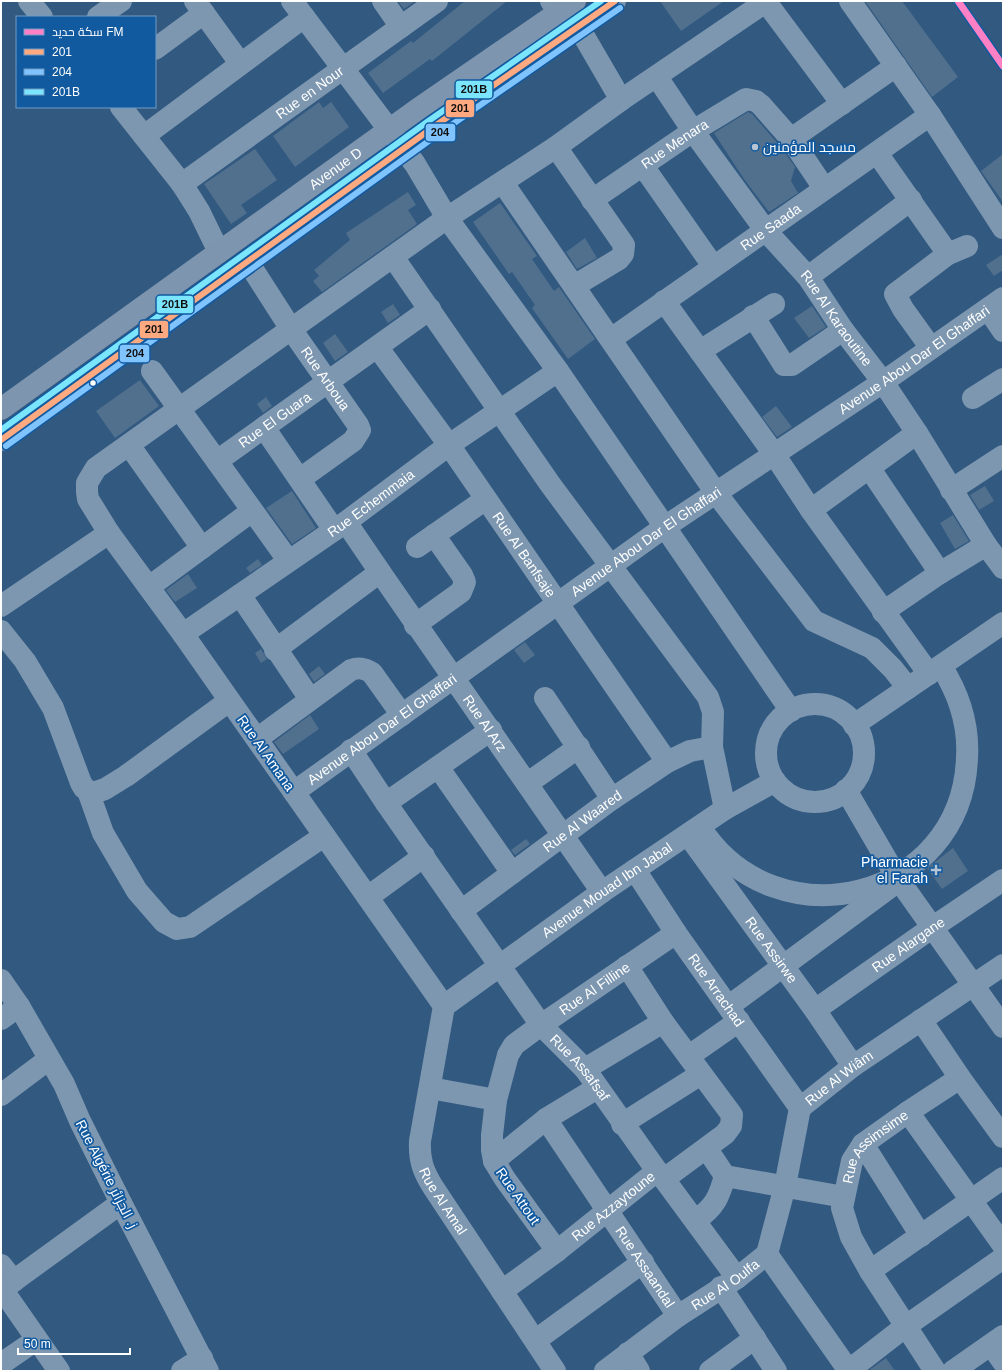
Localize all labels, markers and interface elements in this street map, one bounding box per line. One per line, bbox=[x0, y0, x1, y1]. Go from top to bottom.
legend bbox=[16, 16, 156, 108]
text: سكة حديد FM bbox=[52, 25, 123, 39]
text: 201 bbox=[52, 45, 72, 59]
street label: Rue en Nour bbox=[273, 63, 347, 122]
text: 204 bbox=[52, 65, 72, 79]
line badge: 201B bbox=[455, 80, 493, 99]
text: 201B bbox=[461, 83, 487, 95]
text: 201B bbox=[52, 85, 80, 99]
line badge: 201 bbox=[445, 99, 475, 118]
text: 201 bbox=[451, 102, 469, 114]
street label: Rue Menara bbox=[638, 116, 711, 172]
line badge: 204 bbox=[425, 123, 456, 142]
text: 204 bbox=[431, 126, 450, 138]
place label: مسجد المؤمنين bbox=[763, 139, 856, 155]
marker: مسجد المؤمنين bbox=[750, 142, 760, 152]
street label: Avenue D bbox=[306, 144, 365, 193]
street label: Rue Saada bbox=[737, 200, 804, 254]
street label: Rue Al Karaoutine bbox=[798, 267, 876, 369]
line badge: 201B bbox=[156, 295, 194, 314]
text: 201B bbox=[162, 298, 188, 310]
street label: Avenue Abou Dar El Ghaffari bbox=[836, 302, 992, 417]
line badge: 201 bbox=[139, 320, 169, 339]
text: 201 bbox=[145, 323, 163, 335]
line badge: 204 bbox=[119, 344, 150, 363]
street label: Rue Arboua bbox=[298, 344, 353, 414]
text: 204 bbox=[126, 347, 145, 359]
unlabelled marker bbox=[88, 378, 98, 388]
street label: Rue El Guara bbox=[236, 388, 314, 451]
street label: Rue Echemmaia bbox=[325, 466, 417, 540]
street label: Avenue Abou Dar El Ghaffari bbox=[568, 484, 724, 599]
street label: Rue Al Banfsaje bbox=[489, 509, 559, 600]
street label: Avenue Abou Dar El Ghaffari bbox=[304, 670, 460, 788]
street label: Rue Al Arz bbox=[460, 692, 510, 755]
street label: Rue Al Amana bbox=[234, 712, 298, 794]
street label: Rue Al Waared bbox=[540, 787, 625, 855]
street label: Avenue Mouad Ibn Jabal bbox=[539, 839, 675, 941]
place label: Pharmacie el Farah bbox=[861, 854, 928, 886]
marker: Pharmacie el Farah bbox=[931, 865, 941, 875]
street label: Rue Alargane bbox=[869, 913, 948, 975]
street label: Rue Assirwe bbox=[742, 914, 801, 986]
street label: Rue Arrachad bbox=[685, 950, 748, 1030]
street label: Rue Al Filline bbox=[556, 959, 633, 1018]
street label: Rue Assafsaf bbox=[547, 1031, 613, 1104]
street label: Rue Al Wiâm bbox=[802, 1047, 876, 1109]
street label: Rue Assimsime bbox=[839, 1106, 911, 1185]
street label: Rue Algérie ز. الجزائر bbox=[73, 1117, 141, 1231]
street label: Rue Al Amal bbox=[416, 1165, 470, 1238]
street label: Rue Attout bbox=[493, 1165, 543, 1227]
street label: Rue Azzaytoune bbox=[568, 1168, 658, 1244]
street label: Rue Assaandal bbox=[612, 1223, 678, 1310]
street label: Rue Al Oulfa bbox=[688, 1256, 762, 1313]
scale bar bbox=[18, 1330, 130, 1356]
text: 50 m bbox=[24, 1337, 51, 1351]

